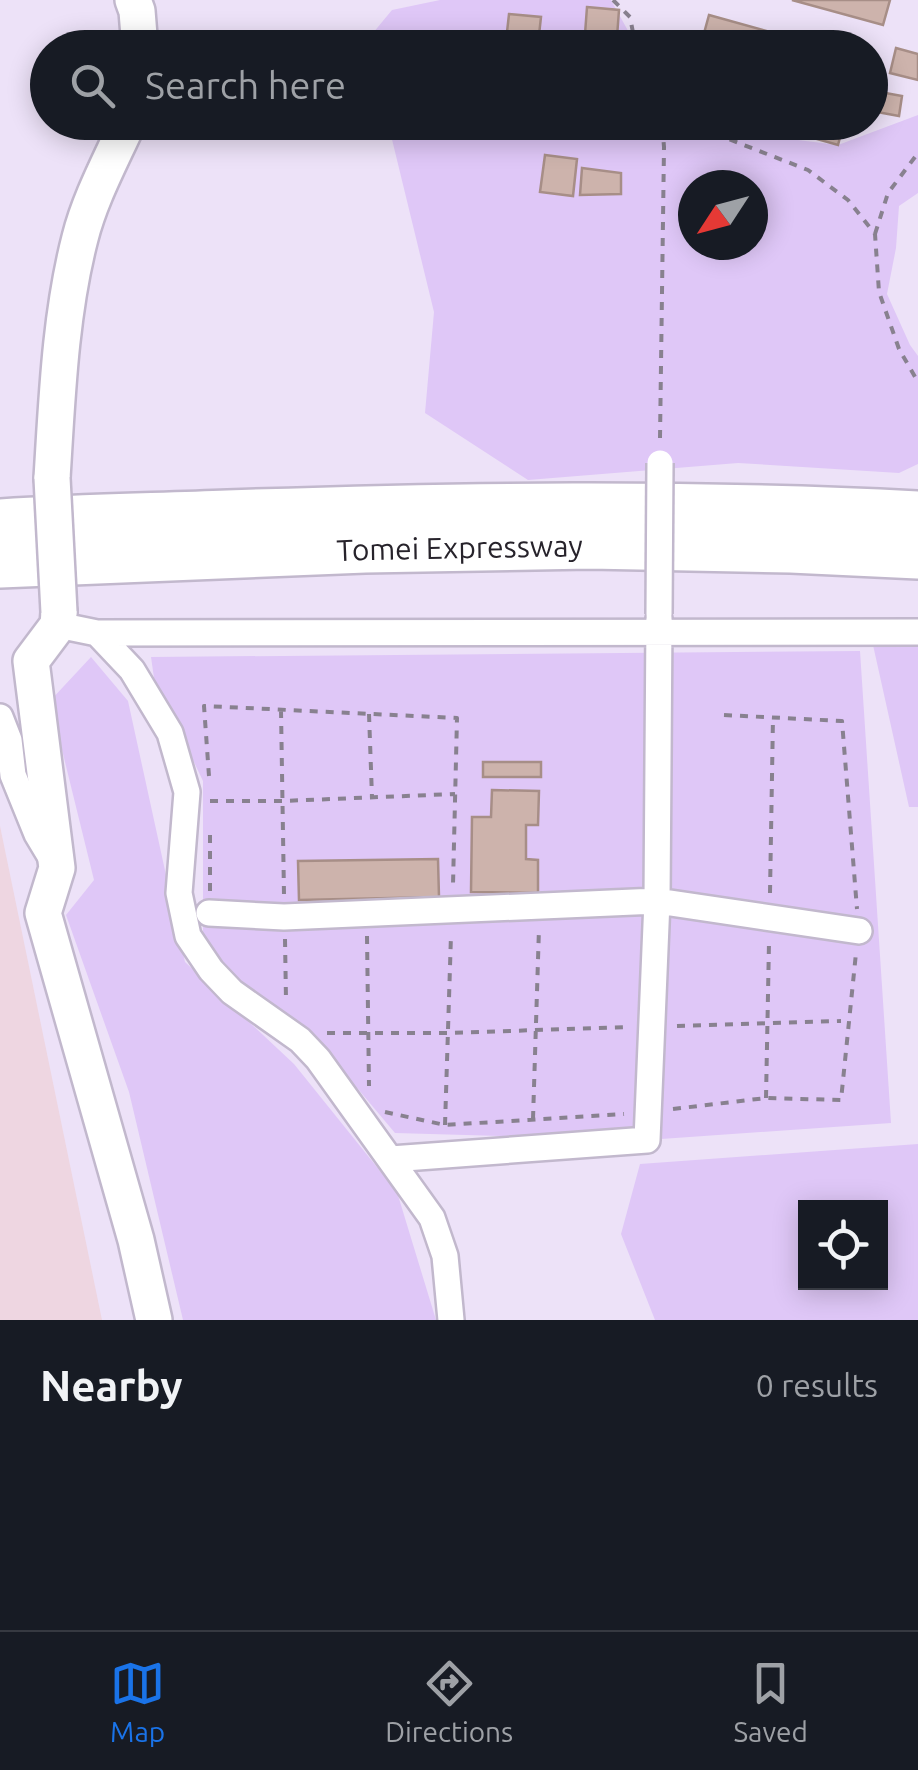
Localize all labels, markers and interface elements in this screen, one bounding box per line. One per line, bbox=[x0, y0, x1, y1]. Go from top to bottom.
search box bbox=[30, 30, 888, 140]
icon: search bbox=[65, 58, 120, 113]
text: Search here bbox=[145, 64, 346, 106]
north arrow bbox=[678, 170, 768, 260]
street label: Tomei Expressway bbox=[336, 528, 583, 567]
map controls bbox=[798, 1200, 888, 1290]
button: locate bbox=[798, 1200, 888, 1290]
text: Nearby bbox=[40, 1362, 183, 1409]
text: 0 results bbox=[756, 1367, 878, 1403]
tab: Map bbox=[110, 1656, 165, 1747]
tab: Directions bbox=[385, 1656, 513, 1747]
tab: Saved bbox=[733, 1656, 808, 1747]

